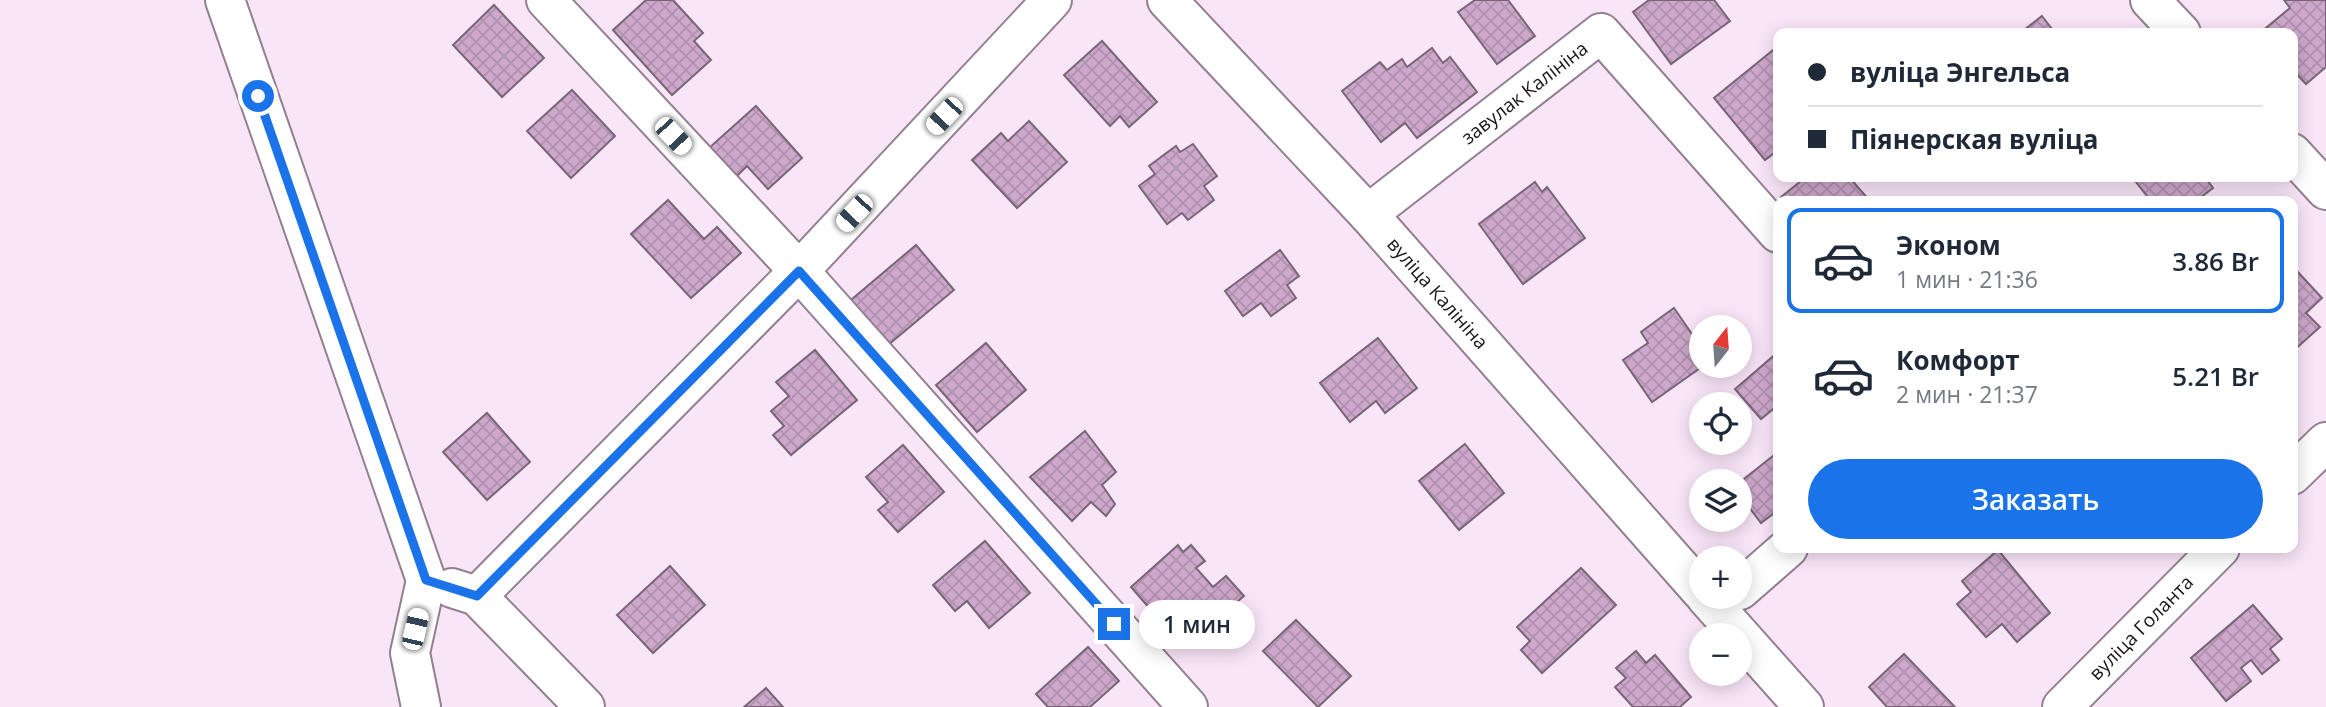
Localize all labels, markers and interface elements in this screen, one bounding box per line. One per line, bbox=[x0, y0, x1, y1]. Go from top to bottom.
street label: завулак Калініна bbox=[1456, 35, 1593, 150]
text: вуліца Энгельса bbox=[1850, 54, 2070, 90]
route start bbox=[242, 80, 274, 112]
car bbox=[922, 93, 967, 139]
car bbox=[651, 113, 696, 159]
text: Піянерская вуліца bbox=[1850, 121, 2099, 157]
car bbox=[832, 190, 877, 236]
text: Эконом bbox=[1896, 227, 2001, 263]
icon: car bbox=[1812, 229, 1875, 292]
street label: вуліца Калініна bbox=[1381, 232, 1494, 354]
text: 3.86 Br bbox=[2172, 243, 2259, 279]
text: 1 мин · 21:36 bbox=[1896, 263, 2038, 295]
north arrow bbox=[1689, 315, 1752, 378]
map controls bbox=[1689, 315, 1752, 686]
text: Комфорт bbox=[1896, 342, 2020, 378]
icon: car bbox=[1812, 344, 1875, 407]
text: 5.21 Br bbox=[2172, 358, 2259, 394]
text: 2 мин · 21:37 bbox=[1896, 378, 2038, 410]
button: locate bbox=[1689, 392, 1752, 455]
button: Заказать bbox=[1808, 459, 2263, 539]
button: layers bbox=[1689, 469, 1752, 532]
button: + bbox=[1689, 546, 1752, 609]
street label: вуліца Голанта bbox=[2083, 570, 2199, 686]
callout: 1 мин bbox=[1138, 600, 1254, 648]
car bbox=[401, 606, 430, 652]
route end bbox=[1098, 608, 1130, 640]
text: 1 мин bbox=[1163, 608, 1231, 640]
button: − bbox=[1689, 623, 1752, 686]

